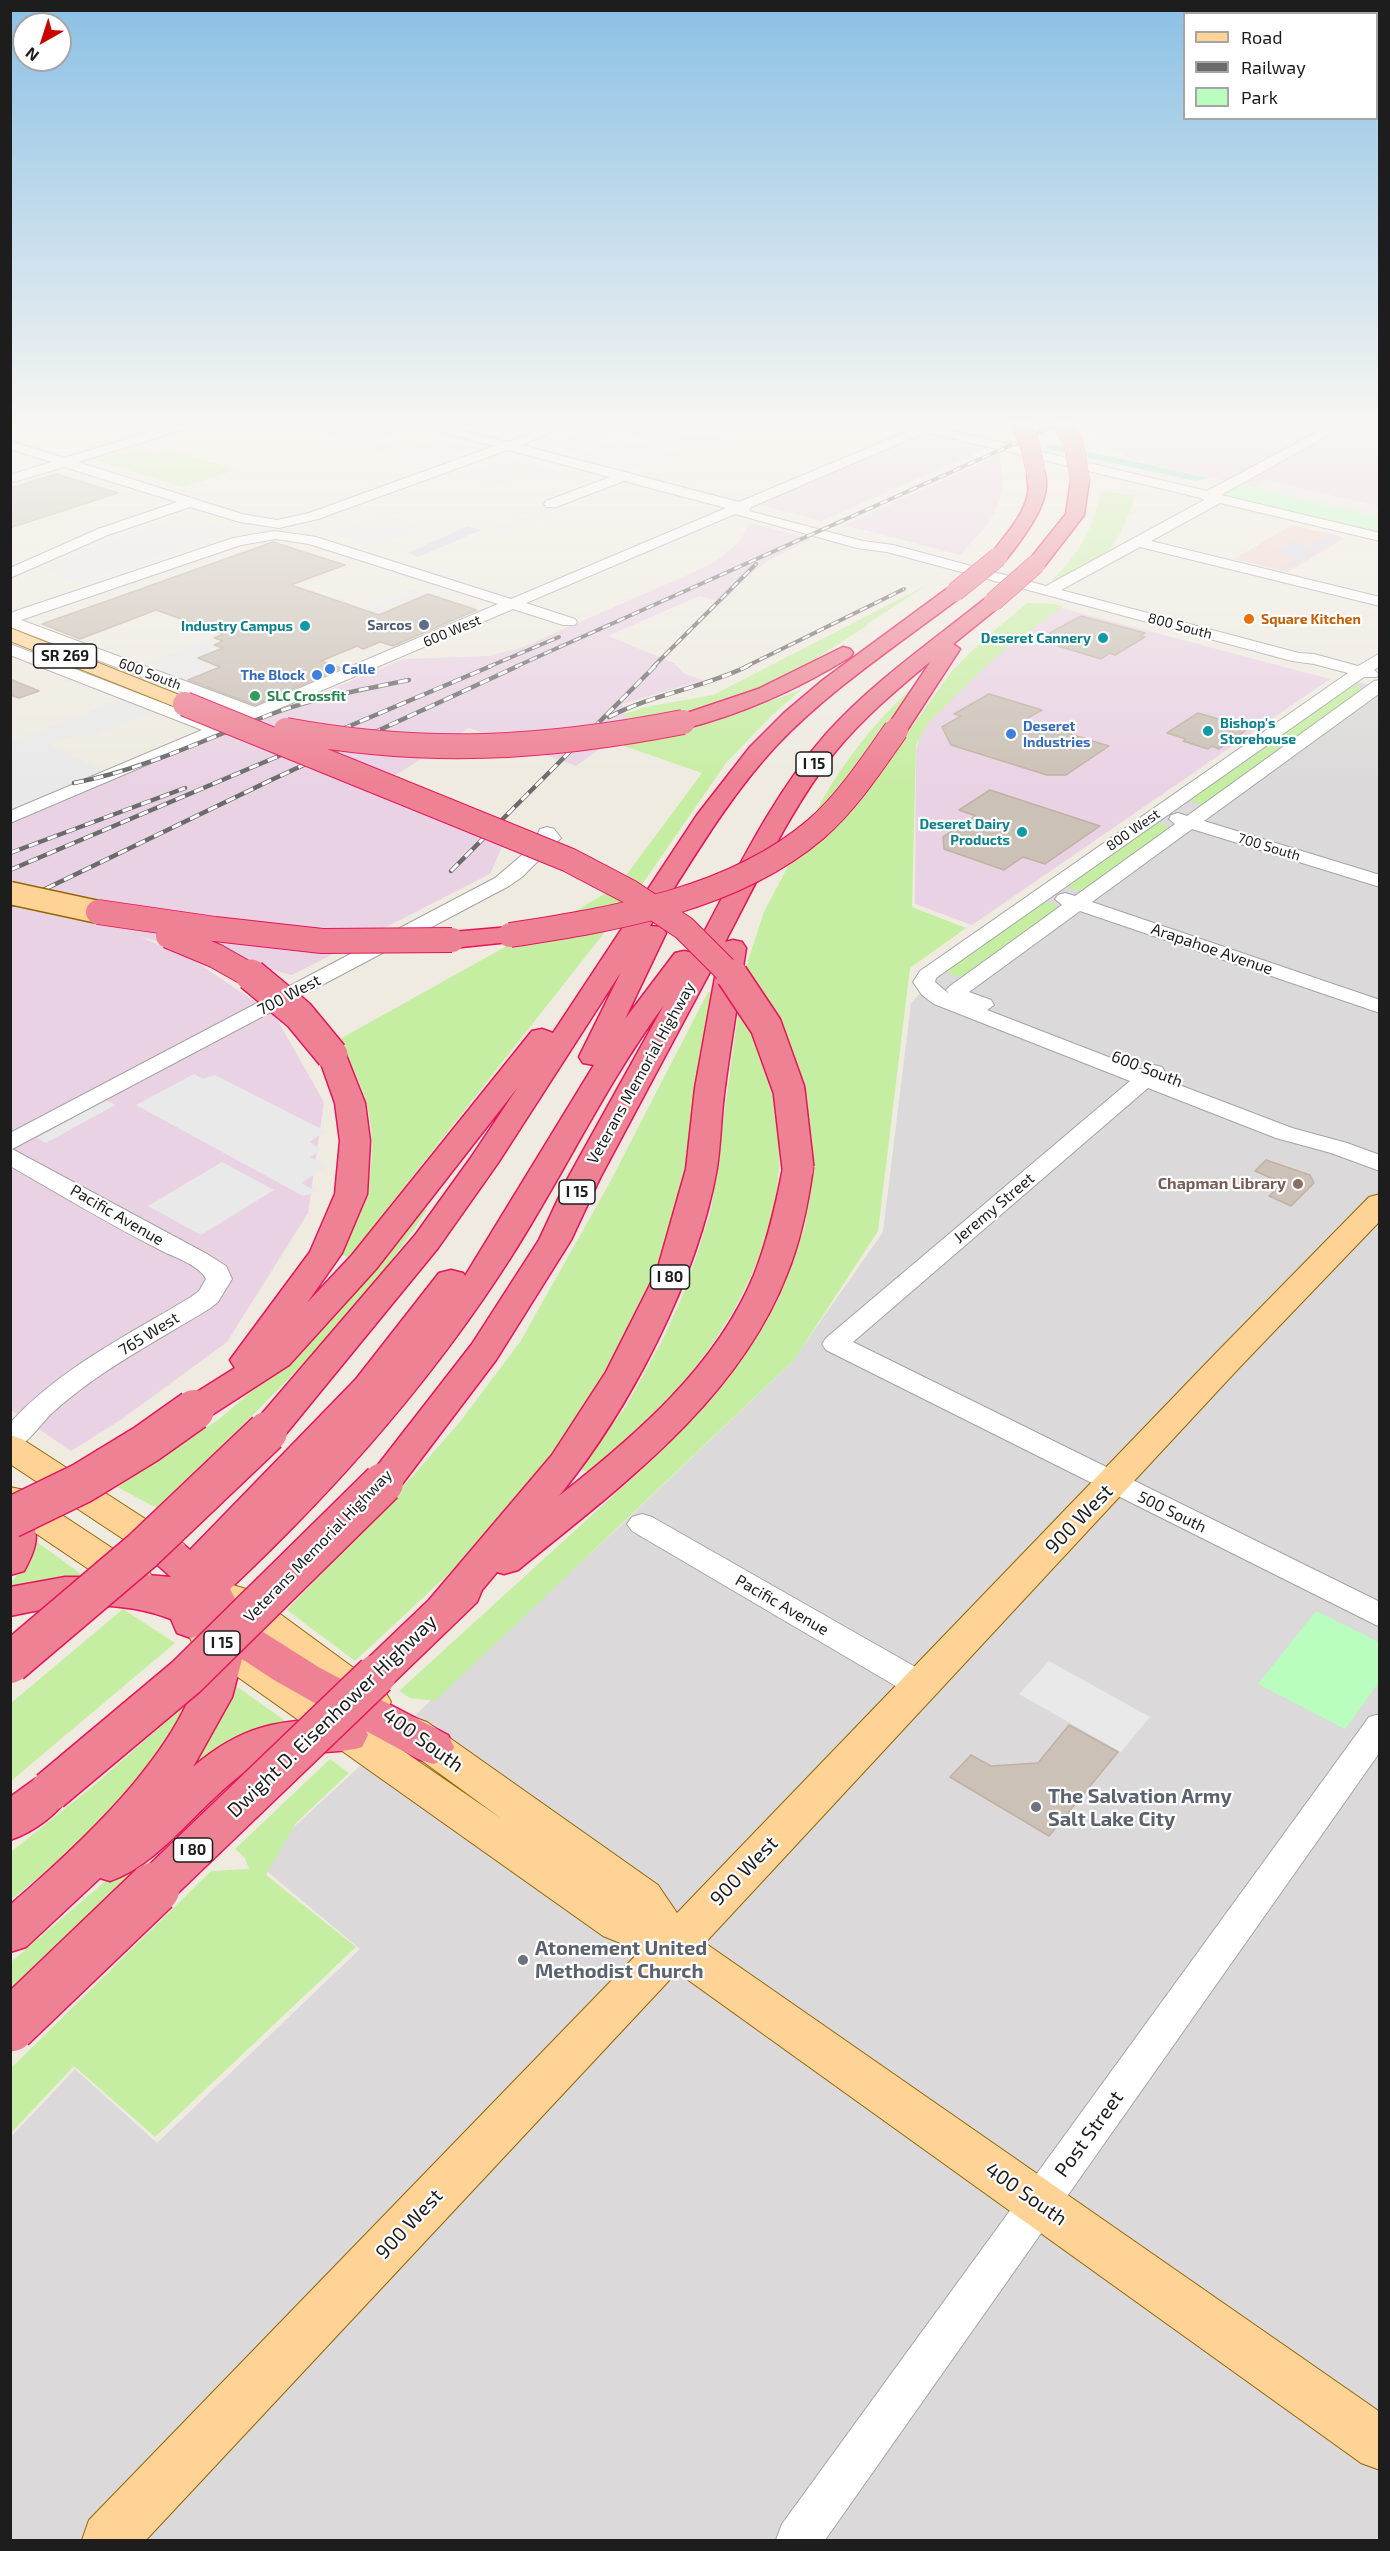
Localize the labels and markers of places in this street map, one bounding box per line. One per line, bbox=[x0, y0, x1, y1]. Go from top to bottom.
place label: Square Kitchen bbox=[1261, 611, 1361, 627]
marker: Square Kitchen bbox=[1242, 612, 1256, 626]
place label: Sarcos bbox=[367, 617, 412, 633]
place label: Industry Campus bbox=[181, 618, 293, 634]
marker: Sarcos bbox=[417, 618, 431, 632]
marker: Industry Campus bbox=[298, 619, 312, 633]
place label: Deseret Cannery bbox=[981, 630, 1091, 646]
marker: Deseret Cannery bbox=[1096, 631, 1110, 645]
place label: Calle bbox=[342, 661, 375, 677]
marker: Calle bbox=[323, 662, 337, 676]
place label: The Block bbox=[240, 667, 305, 683]
marker: The Block bbox=[310, 668, 324, 682]
place label: SLC Crossfit bbox=[267, 688, 346, 704]
marker: SLC Crossfit bbox=[248, 689, 262, 703]
place label: Bishop's Storehouse bbox=[1220, 715, 1296, 748]
place label: Deseret Industries bbox=[1023, 718, 1091, 750]
marker: Bishop's Storehouse bbox=[1201, 724, 1215, 738]
marker: Deseret Industries bbox=[1004, 727, 1018, 741]
place label: Deseret Dairy Products bbox=[919, 816, 1010, 849]
marker: Deseret Dairy Products bbox=[1015, 825, 1029, 839]
place label: Chapman Library bbox=[1158, 1174, 1286, 1194]
marker: Chapman Library bbox=[1291, 1177, 1305, 1191]
place label: The Salvation Army Salt Lake City bbox=[1048, 1784, 1232, 1831]
marker: The Salvation Army Salt Lake City bbox=[1029, 1800, 1043, 1814]
place label: Atonement United Methodist Church bbox=[535, 1936, 707, 1983]
marker: Atonement United Methodist Church bbox=[516, 1953, 530, 1967]

